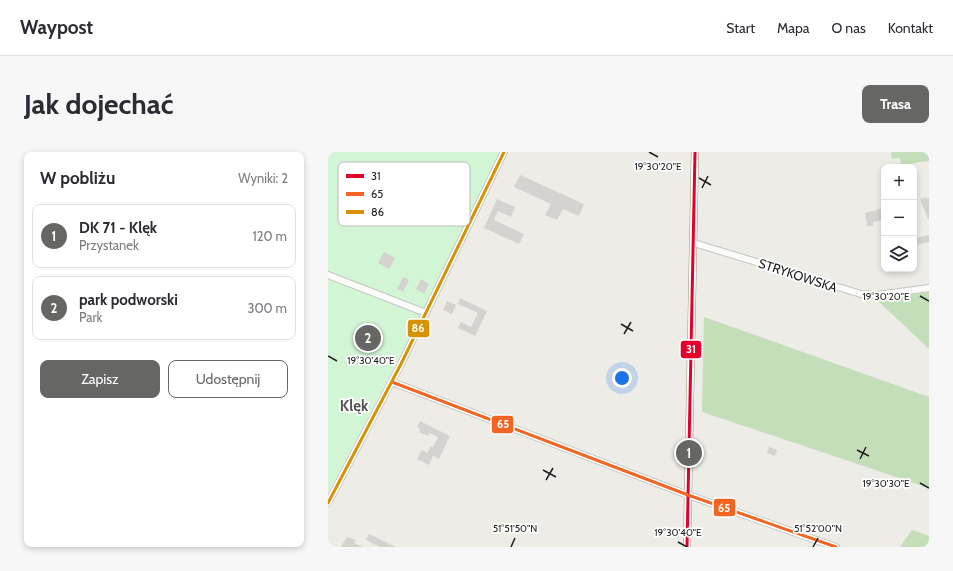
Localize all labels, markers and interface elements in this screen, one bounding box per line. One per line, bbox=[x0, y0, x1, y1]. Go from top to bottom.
text: Waypost bbox=[20, 16, 93, 39]
text: Start bbox=[726, 19, 755, 37]
text: Mapa bbox=[777, 19, 809, 37]
text: O nas bbox=[831, 19, 866, 37]
text: Kontakt bbox=[888, 19, 933, 37]
button: Trasa bbox=[862, 85, 929, 123]
text: Jak dojechać bbox=[24, 87, 173, 121]
text: 19°30'20"E bbox=[635, 160, 682, 173]
legend bbox=[338, 162, 470, 226]
map controls bbox=[881, 164, 917, 272]
button: + bbox=[881, 164, 917, 200]
text: W pobliżu bbox=[40, 168, 115, 188]
text: 31 bbox=[371, 169, 381, 183]
text: Wyniki: 2 bbox=[238, 170, 288, 186]
text: 65 bbox=[371, 187, 383, 201]
button: − bbox=[881, 200, 917, 236]
text: 86 bbox=[371, 205, 384, 219]
text: DK 71 - Klęk bbox=[79, 219, 157, 237]
text: 1 bbox=[52, 228, 56, 244]
text: 120 m bbox=[253, 228, 287, 244]
button: layers bbox=[881, 236, 917, 272]
text: Przystanek bbox=[79, 237, 139, 253]
street label: STRYKOWSKA bbox=[757, 255, 839, 295]
text: 19°30'20"E bbox=[863, 290, 910, 303]
text: park podworski bbox=[79, 291, 178, 309]
text: 2 bbox=[51, 300, 57, 316]
text: 300 m bbox=[247, 300, 287, 316]
text: Park bbox=[79, 309, 102, 325]
line badge: 86 bbox=[407, 319, 430, 338]
text: 86 bbox=[412, 321, 424, 335]
pin: 2 bbox=[355, 323, 381, 353]
line badge: 31 bbox=[680, 340, 702, 359]
text: 31 bbox=[686, 342, 696, 356]
text: 19°30'40"E bbox=[347, 354, 395, 367]
button: Zapisz bbox=[40, 360, 160, 398]
button: Udostępnij bbox=[168, 360, 288, 398]
your location bbox=[612, 368, 632, 388]
district label: Klęk bbox=[340, 397, 369, 415]
line badge: 65 bbox=[491, 415, 514, 434]
text: 65 bbox=[497, 417, 509, 431]
pin: 1 bbox=[676, 438, 702, 468]
text: 19°30'30"E bbox=[862, 477, 910, 490]
line badge: 65 bbox=[713, 498, 736, 517]
text: 65 bbox=[718, 501, 730, 515]
text: 51°51'50"N bbox=[493, 522, 537, 535]
text: 51°52'00"N bbox=[794, 522, 842, 535]
text: 19°30'40"E bbox=[654, 526, 702, 539]

